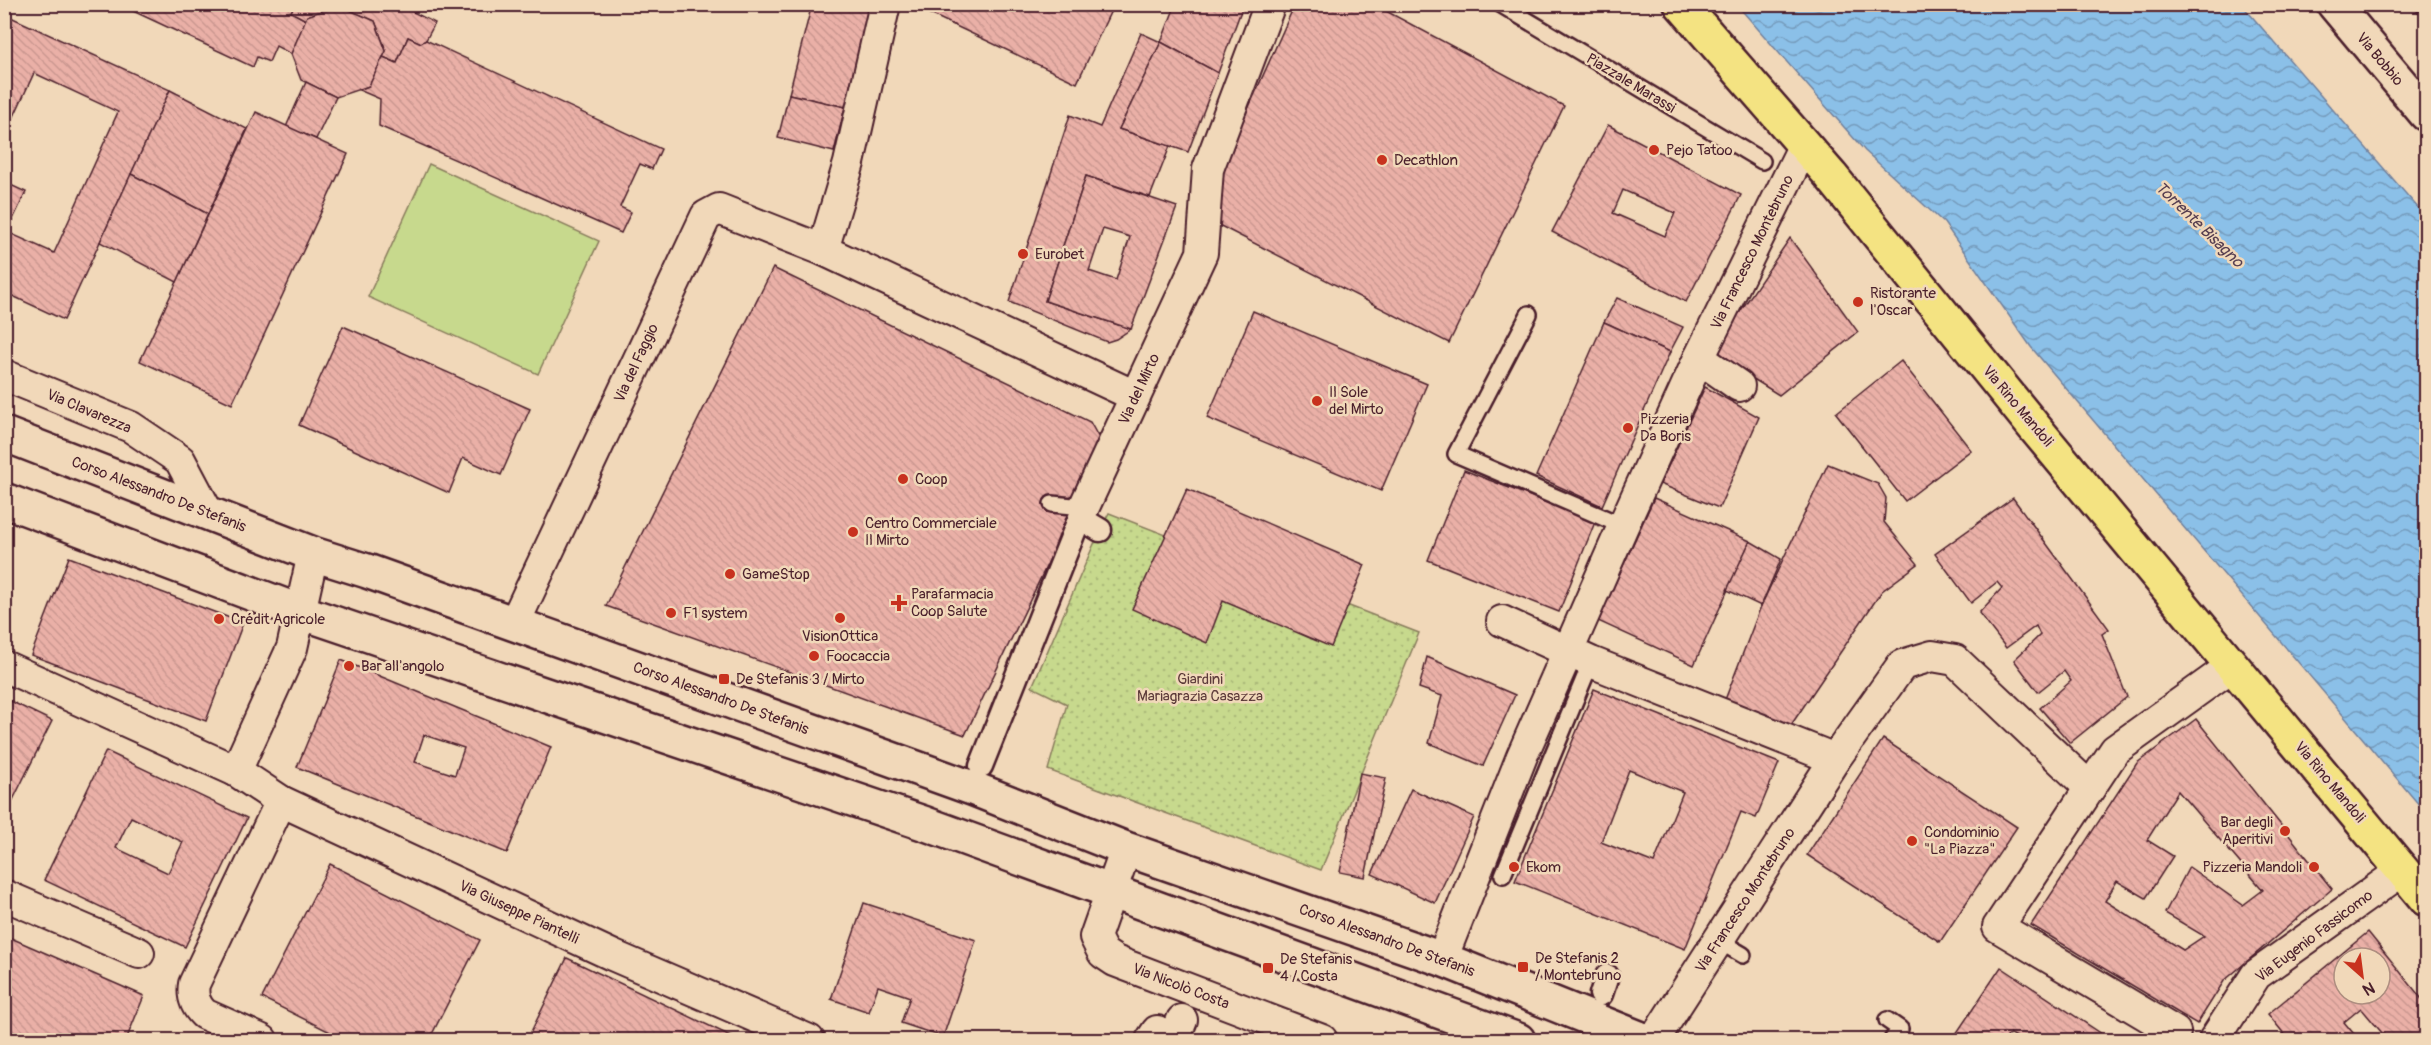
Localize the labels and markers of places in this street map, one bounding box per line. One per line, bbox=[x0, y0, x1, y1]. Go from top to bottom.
place label: Pejo Tatoo bbox=[1666, 141, 1733, 160]
marker: Pejo Tatoo bbox=[1647, 143, 1661, 157]
place label: Decathlon bbox=[1394, 151, 1458, 170]
marker: Decathlon bbox=[1375, 153, 1389, 167]
place label: Eurobet bbox=[1035, 245, 1085, 264]
marker: Eurobet bbox=[1016, 247, 1030, 261]
place label: Ristorante l'Oscar bbox=[1870, 284, 1936, 320]
marker: Ristorante l'Oscar bbox=[1851, 295, 1865, 309]
place label: Il Sole del Mirto bbox=[1329, 383, 1384, 419]
marker: Il Sole del Mirto bbox=[1310, 394, 1324, 408]
place label: Pizzeria Da Boris bbox=[1640, 410, 1691, 446]
marker: Pizzeria Da Boris bbox=[1621, 421, 1635, 435]
place label: Coop bbox=[915, 470, 948, 489]
marker: Coop bbox=[896, 472, 910, 486]
place label: Centro Commerciale Il Mirto bbox=[865, 514, 997, 550]
marker: Centro Commerciale Il Mirto bbox=[846, 525, 860, 539]
place label: GameStop bbox=[742, 565, 810, 584]
marker: GameStop bbox=[723, 567, 737, 581]
place label: Parafarmacia Coop Salute bbox=[911, 585, 993, 621]
marker: Parafarmacia Coop Salute bbox=[892, 596, 906, 610]
place label: F1 system bbox=[683, 604, 748, 623]
marker: F1 system bbox=[664, 606, 678, 620]
place label: Crédit Agricole bbox=[231, 610, 325, 629]
marker: VisionOttica bbox=[833, 611, 847, 625]
marker: Crédit Agricole bbox=[212, 612, 226, 626]
place label: VisionOttica bbox=[802, 627, 878, 646]
place label: Foocaccia bbox=[826, 647, 890, 666]
marker: Foocaccia bbox=[807, 649, 821, 663]
place label: Bar all'angolo bbox=[361, 657, 444, 676]
marker: Bar all'angolo bbox=[342, 659, 356, 673]
place label: De Stefanis 3 / Mirto bbox=[736, 670, 865, 689]
marker: De Stefanis 3 / Mirto bbox=[717, 672, 731, 686]
place label: Bar degli Aperitivi bbox=[2220, 813, 2273, 849]
place label: Condominio "La Piazza" bbox=[1924, 823, 1999, 859]
marker: Bar degli Aperitivi bbox=[2278, 824, 2292, 838]
marker: Condominio "La Piazza" bbox=[1905, 834, 1919, 848]
place label: Ekom bbox=[1526, 858, 1561, 877]
place label: Pizzeria Mandoli bbox=[2203, 858, 2302, 877]
marker: Ekom bbox=[1507, 860, 1521, 874]
marker: Pizzeria Mandoli bbox=[2307, 860, 2321, 874]
place label: De Stefanis 2 / Montebruno bbox=[1535, 949, 1621, 985]
place label: De Stefanis 4 / Costa bbox=[1280, 950, 1352, 986]
marker: De Stefanis 2 / Montebruno bbox=[1516, 960, 1530, 974]
marker: De Stefanis 4 / Costa bbox=[1261, 961, 1275, 975]

